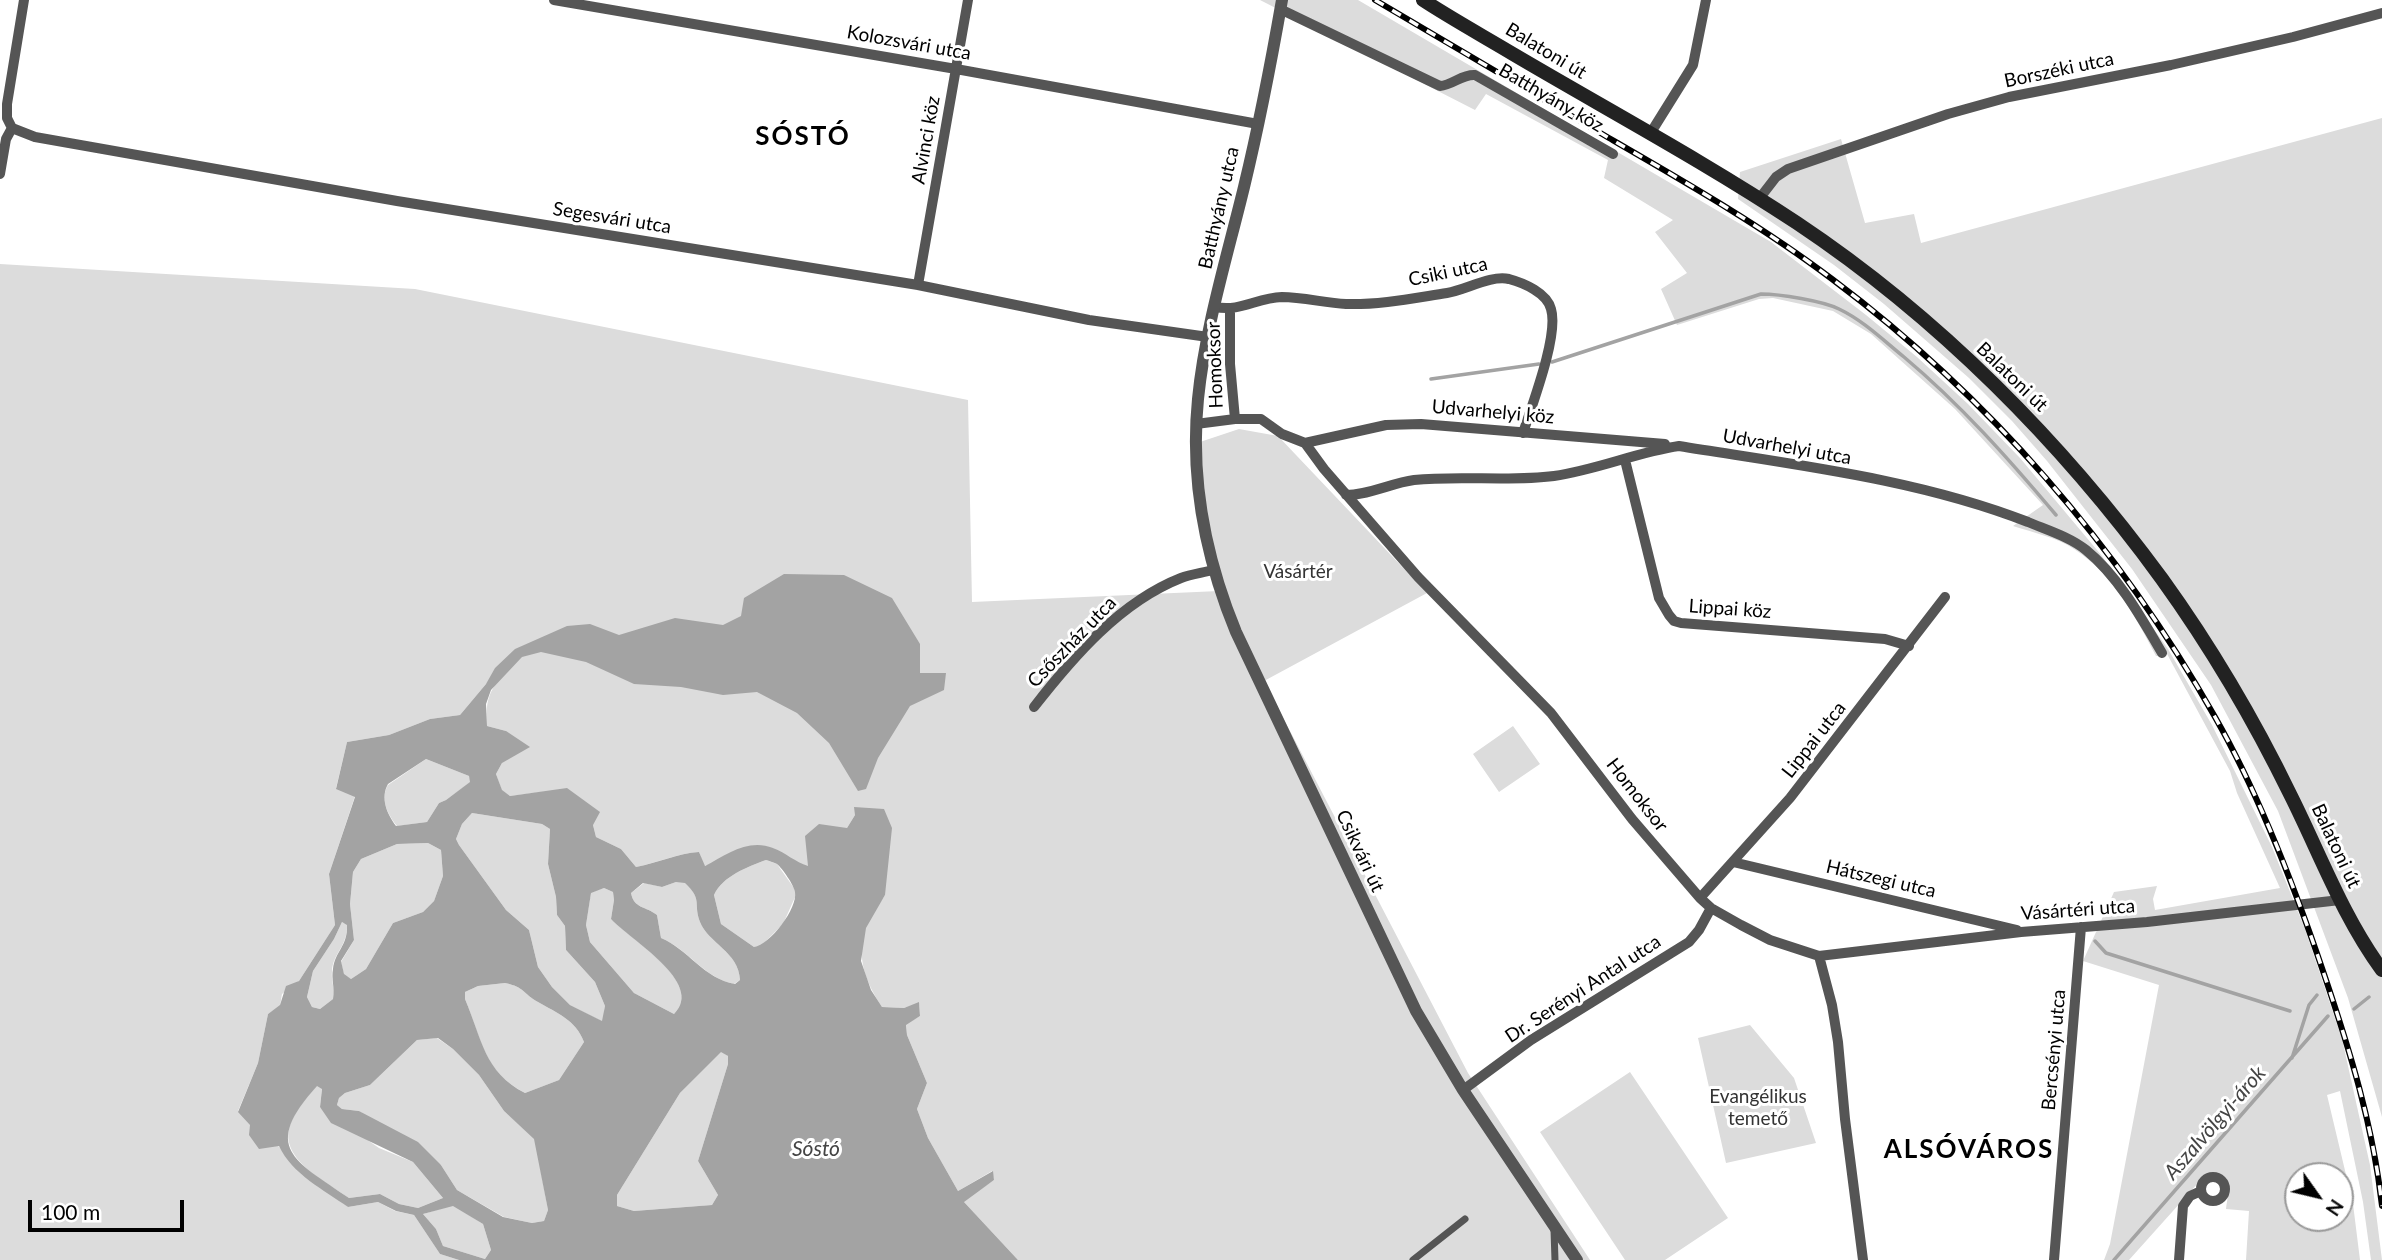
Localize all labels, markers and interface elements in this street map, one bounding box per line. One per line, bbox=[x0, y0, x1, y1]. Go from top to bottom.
street label: Balatoni út bbox=[1501, 18, 1591, 84]
street label: Kolozsvári utca bbox=[845, 21, 973, 65]
street label: Borszéki utca bbox=[2002, 47, 2116, 93]
street label: Batthyány köz bbox=[1495, 59, 1607, 137]
street label: Alvinci köz bbox=[907, 94, 945, 186]
district label: SÓSTÓ bbox=[756, 121, 850, 153]
street label: Batthyány utca bbox=[1194, 145, 1244, 271]
street label: Segesvári utca bbox=[551, 197, 673, 239]
street label: Csiki utca bbox=[1406, 252, 1490, 292]
street label: Homoksor bbox=[1202, 321, 1228, 409]
street label: Balatoni út bbox=[1972, 337, 2052, 417]
street label: Udvarhelyi köz bbox=[1431, 395, 1555, 429]
street label: Udvarhelyi utca bbox=[1721, 424, 1853, 470]
park label: Vásártér bbox=[1263, 561, 1333, 583]
street label: Csőszház utca bbox=[1023, 592, 1121, 692]
street label: Lippai köz bbox=[1688, 595, 1772, 623]
street label: Lippai utca bbox=[1777, 697, 1851, 783]
street label: Homoksor bbox=[1601, 754, 1673, 836]
street label: Balatoni út bbox=[2307, 800, 2365, 892]
street label: Csikvári út bbox=[1331, 806, 1389, 896]
street label: Hátszegi utca bbox=[1824, 855, 1938, 903]
street label: Vásártéri utca bbox=[2020, 895, 2136, 925]
street label: Dr. Serényi Antal utca bbox=[1501, 930, 1665, 1048]
street label: Bercsényi utca bbox=[2037, 988, 2071, 1112]
water label: Aszalvölgyi-árok bbox=[2159, 1061, 2271, 1185]
park label: Evangélikus temető bbox=[1709, 1086, 1807, 1130]
district label: ALSÓVÁROS bbox=[1885, 1134, 2053, 1166]
water label: Sóstó bbox=[792, 1136, 840, 1162]
north arrow bbox=[2284, 1162, 2354, 1232]
scale bar bbox=[32, 1186, 187, 1230]
text: N bbox=[2322, 1195, 2349, 1220]
text: 100 m bbox=[41, 1199, 100, 1224]

